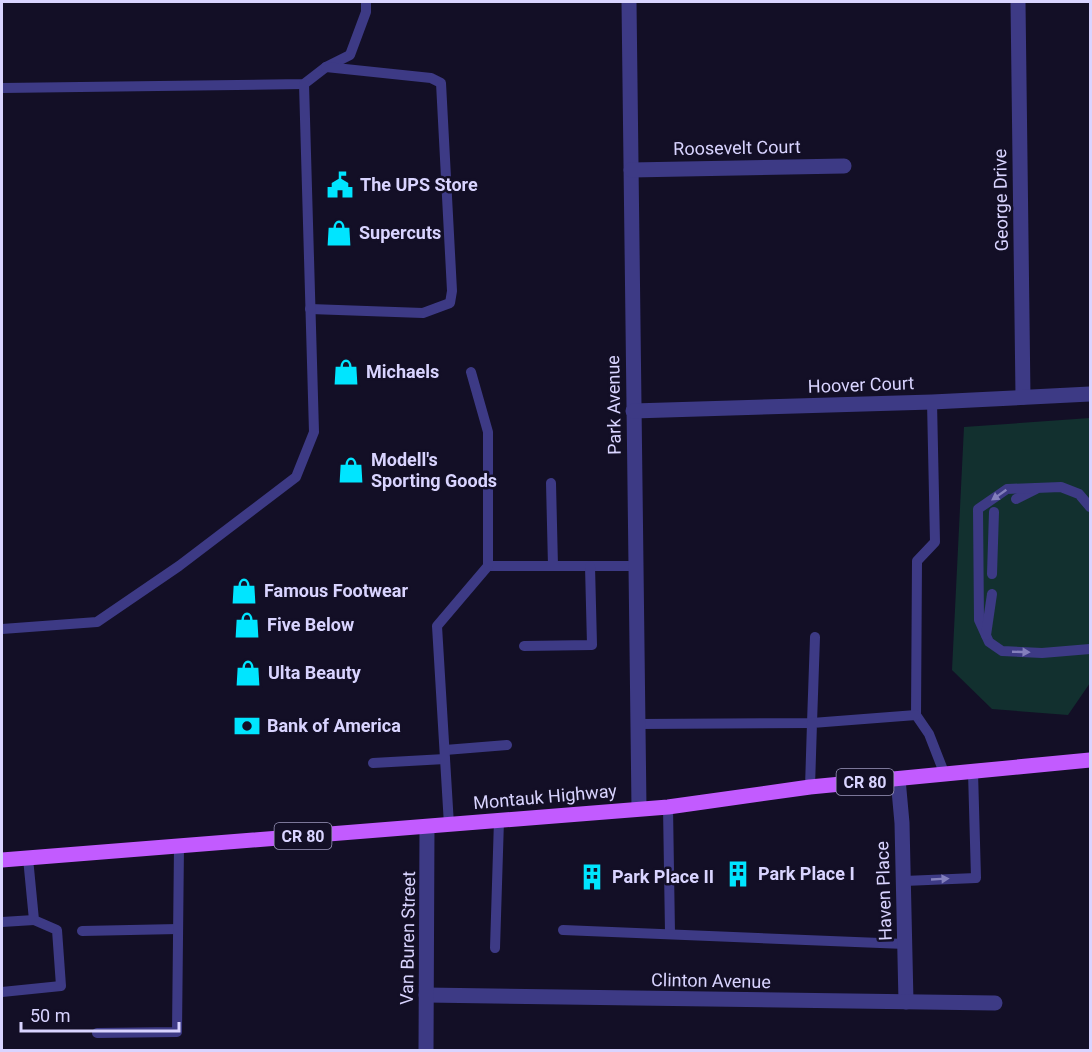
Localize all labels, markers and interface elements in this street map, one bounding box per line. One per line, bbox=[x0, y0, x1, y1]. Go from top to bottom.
street label: Roosevelt Court bbox=[673, 136, 801, 159]
street label: George Drive bbox=[989, 149, 1012, 251]
public building icon: The UPS Store bbox=[325, 170, 355, 200]
place label: The UPS Store bbox=[360, 174, 478, 195]
shop icon: Supercuts bbox=[324, 218, 354, 248]
place label: Supercuts bbox=[359, 222, 441, 243]
street label: Park Avenue bbox=[602, 355, 625, 455]
shop icon: Michaels bbox=[331, 357, 361, 387]
place label: Michaels bbox=[366, 361, 439, 382]
street label: Hoover Court bbox=[808, 372, 915, 397]
place label: Modell's Sporting Goods bbox=[371, 449, 497, 491]
shop icon: Modell's Sporting Goods bbox=[336, 455, 366, 485]
one-way arrow bbox=[991, 489, 1007, 500]
shop icon: Famous Footwear bbox=[229, 576, 259, 606]
place label: Famous Footwear bbox=[264, 580, 408, 601]
shop icon: Five Below bbox=[232, 610, 262, 640]
place label: Five Below bbox=[267, 614, 354, 635]
one-way arrow bbox=[1011, 647, 1030, 657]
shop icon: Ulta Beauty bbox=[233, 658, 263, 688]
place label: Ulta Beauty bbox=[268, 662, 362, 683]
bank icon: Bank of America bbox=[232, 711, 262, 741]
place label: Bank of America bbox=[267, 715, 401, 736]
road number: CR 80 bbox=[836, 769, 894, 795]
street label: Montauk Highway bbox=[472, 780, 618, 813]
road number: CR 80 bbox=[274, 823, 332, 849]
street label: Haven Place bbox=[871, 841, 896, 941]
building icon: Park Place I bbox=[723, 859, 753, 889]
building icon: Park Place II bbox=[577, 862, 607, 892]
place label: Park Place I bbox=[758, 863, 855, 884]
place label: Park Place II bbox=[612, 866, 714, 887]
street label: Van Buren Street bbox=[396, 871, 419, 1005]
one-way arrow bbox=[930, 875, 949, 884]
street label: Clinton Avenue bbox=[651, 969, 771, 992]
scale bar bbox=[21, 995, 178, 1033]
text: 50 m bbox=[30, 1005, 70, 1026]

